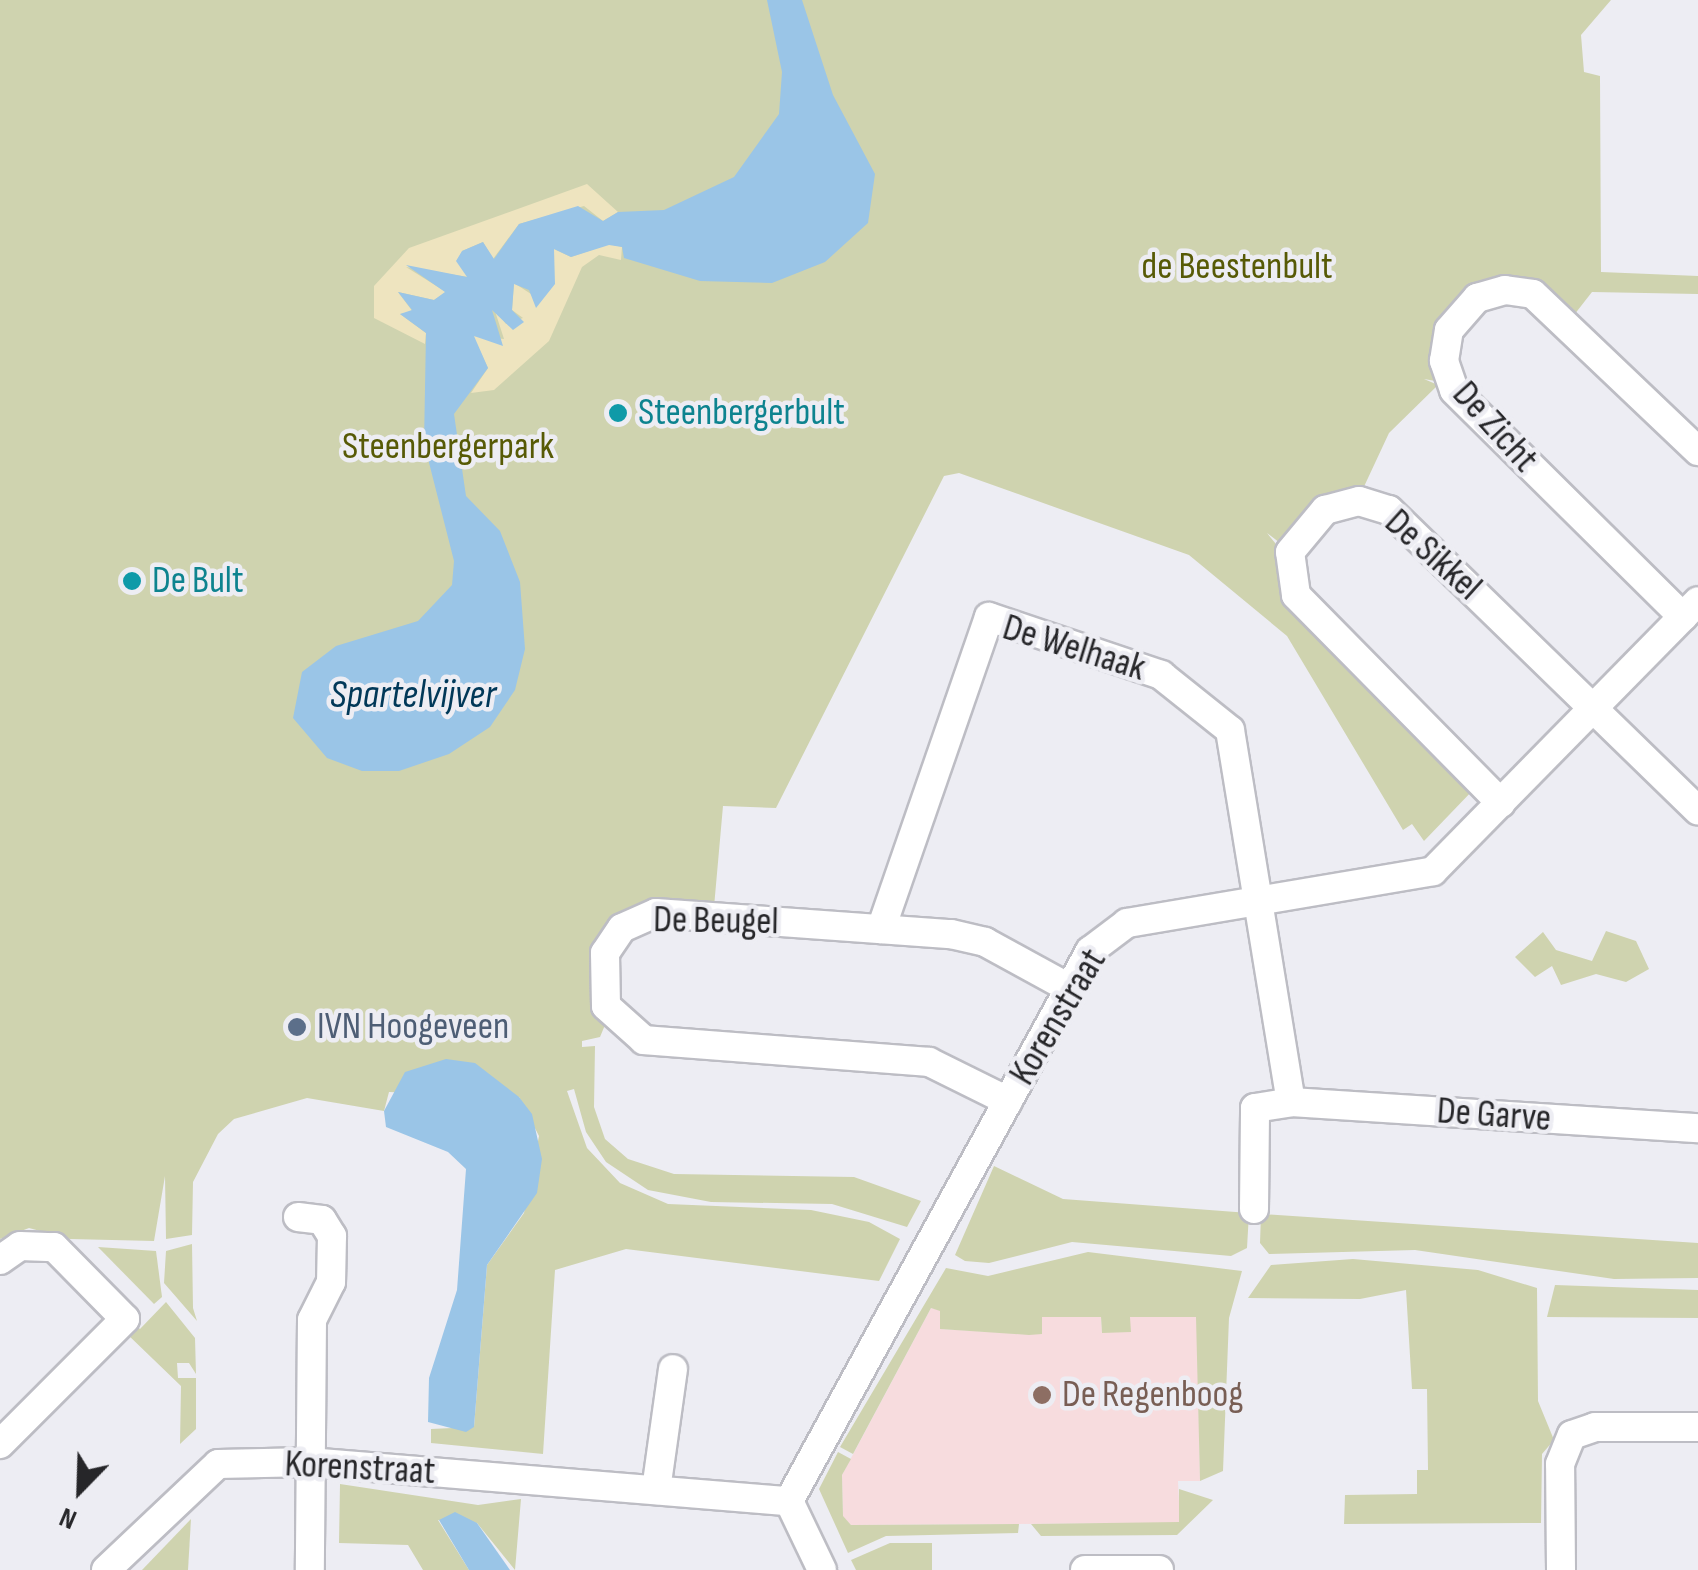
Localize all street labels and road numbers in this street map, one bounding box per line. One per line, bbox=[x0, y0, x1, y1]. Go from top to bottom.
street label: De Zicht bbox=[1443, 372, 1547, 482]
street label: De Sikkel bbox=[1375, 500, 1491, 610]
street label: De Welhaak bbox=[997, 605, 1151, 691]
street label: De Beugel bbox=[653, 897, 779, 945]
street label: Korenstraat bbox=[1000, 941, 1116, 1093]
street label: De Garve bbox=[1435, 1088, 1553, 1142]
street label: Korenstraat bbox=[284, 1441, 436, 1495]

